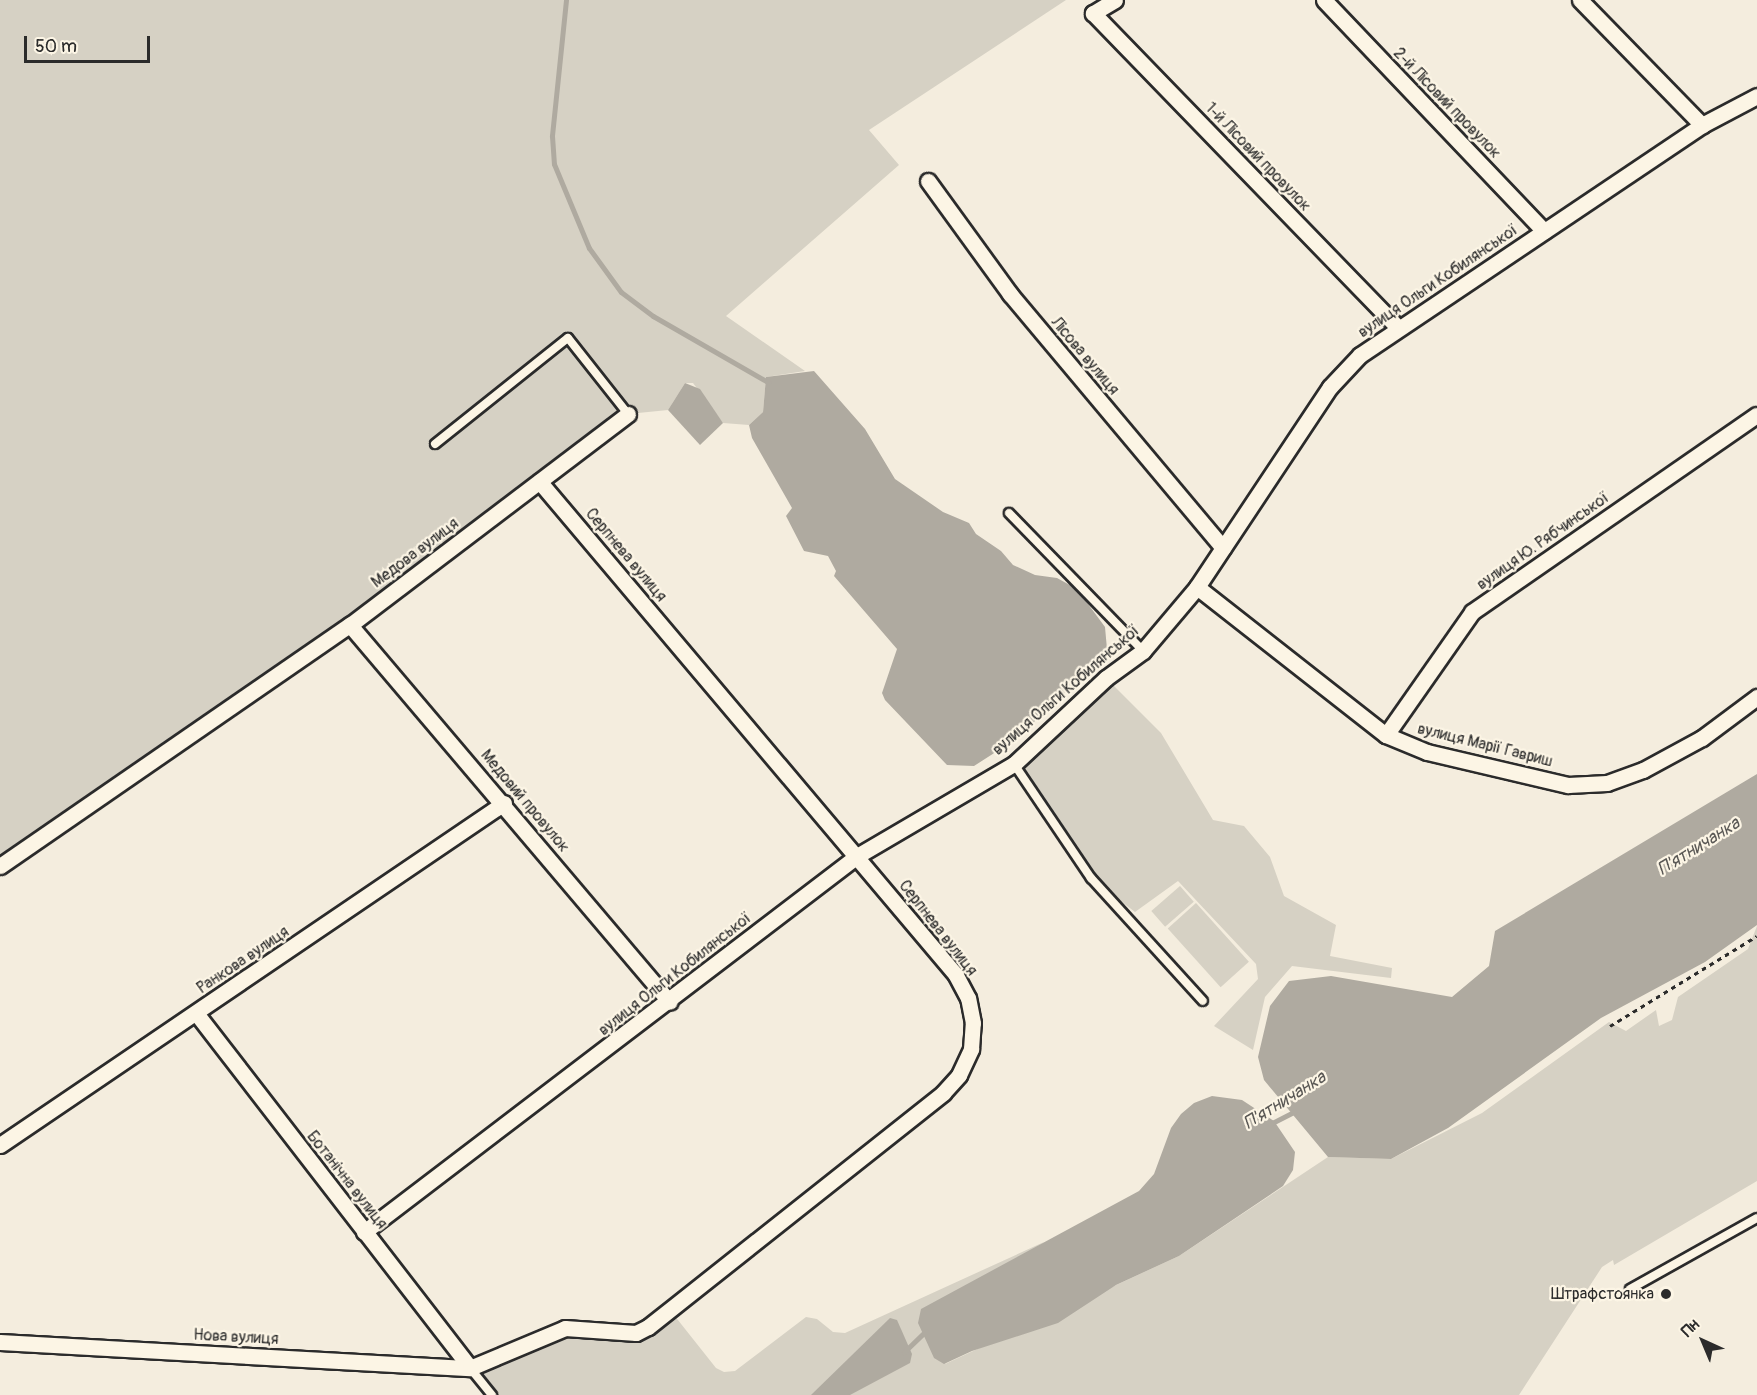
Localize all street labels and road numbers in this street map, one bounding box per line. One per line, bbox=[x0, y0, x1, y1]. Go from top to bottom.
street label: 2-й Лісовий провулок bbox=[1389, 44, 1505, 162]
street label: 1-й Лісовий провулок bbox=[1201, 99, 1315, 215]
street label: вулиця Ольги Кобилянської bbox=[1354, 220, 1522, 342]
street label: Лісова вулиця bbox=[1047, 313, 1123, 399]
street label: вулиця Ю. Рябчинської bbox=[1473, 488, 1613, 594]
street label: Серпнева вулиця bbox=[581, 504, 671, 606]
street label: Медова вулиця bbox=[368, 514, 462, 592]
street label: вулиця Ольги Кобилянської bbox=[988, 621, 1144, 759]
street label: вулиця Марії Гавриш bbox=[1415, 719, 1555, 771]
street label: Медовий провулок bbox=[477, 746, 573, 856]
street label: Серпнева вулиця bbox=[895, 876, 981, 980]
street label: вулиця Ольги Кобилянської bbox=[595, 908, 755, 1040]
street label: Ранкова вулиця bbox=[193, 922, 293, 998]
street label: Ботанічна вулиця bbox=[303, 1127, 391, 1233]
street label: Нова вулиця bbox=[193, 1325, 279, 1349]

